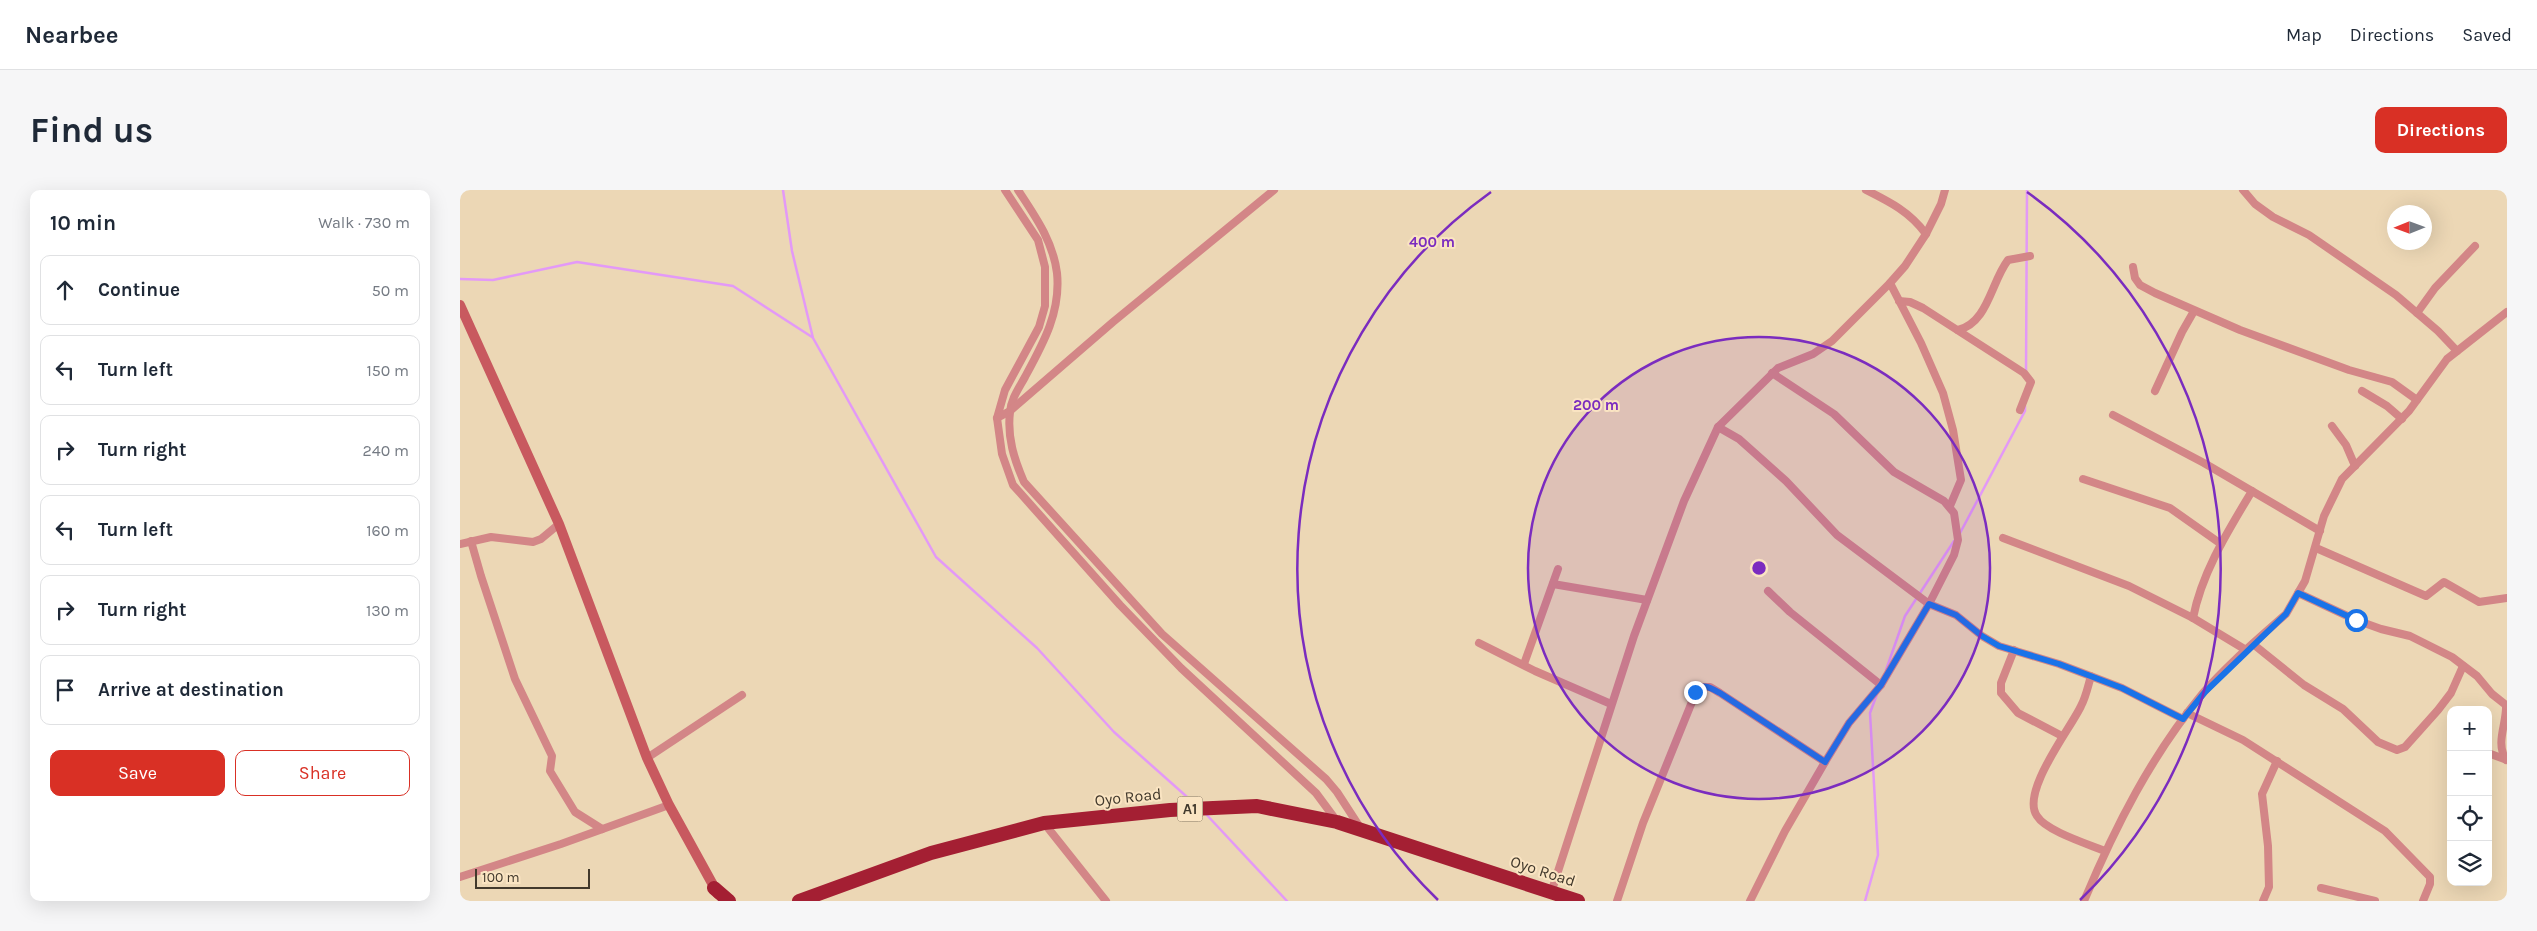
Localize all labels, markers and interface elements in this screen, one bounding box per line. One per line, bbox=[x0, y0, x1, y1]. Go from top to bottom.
text: Nearbee bbox=[25, 21, 119, 49]
text: Map bbox=[2286, 24, 2322, 46]
text: Directions bbox=[2350, 24, 2434, 46]
text: Saved bbox=[2462, 24, 2512, 46]
button: Directions bbox=[2375, 107, 2507, 153]
text: Find us bbox=[30, 110, 153, 151]
north arrow bbox=[2387, 205, 2432, 250]
text: 10 min bbox=[50, 211, 116, 235]
text: Walk · 730 m bbox=[318, 213, 410, 232]
text: 400 m bbox=[1409, 233, 1455, 251]
icon: ahead bbox=[51, 276, 79, 304]
text: Continue bbox=[98, 279, 180, 301]
text: 50 m bbox=[372, 281, 409, 300]
icon: left bbox=[51, 356, 79, 384]
text: Turn left bbox=[98, 359, 173, 381]
text: 150 m bbox=[366, 361, 409, 380]
text: 200 m bbox=[1573, 396, 1619, 414]
icon: right bbox=[51, 436, 79, 464]
text: Turn right bbox=[98, 439, 187, 461]
text: 240 m bbox=[363, 441, 409, 460]
icon: left bbox=[51, 516, 79, 544]
text: Turn left bbox=[98, 519, 173, 541]
text: 160 m bbox=[366, 521, 409, 540]
centre of rings bbox=[1750, 559, 1768, 577]
icon: right bbox=[51, 596, 79, 624]
text: Turn right bbox=[98, 599, 187, 621]
text: 130 m bbox=[366, 601, 409, 620]
route start bbox=[2345, 609, 2368, 632]
icon: arrive bbox=[51, 676, 79, 704]
text: Arrive at destination bbox=[98, 679, 284, 701]
route end bbox=[1684, 681, 1707, 704]
map controls bbox=[2447, 706, 2492, 886]
button: + bbox=[2447, 706, 2492, 751]
button: Save bbox=[50, 750, 225, 796]
button: Share bbox=[235, 750, 410, 796]
button: − bbox=[2447, 751, 2492, 796]
street label: Oyo Road bbox=[1094, 784, 1162, 810]
road number: A1 bbox=[1178, 796, 1202, 822]
button: locate bbox=[2447, 796, 2492, 841]
button: layers bbox=[2447, 841, 2492, 886]
street label: Oyo Road bbox=[1508, 852, 1578, 890]
scale bar bbox=[475, 866, 590, 889]
text: 100 m bbox=[482, 869, 520, 886]

